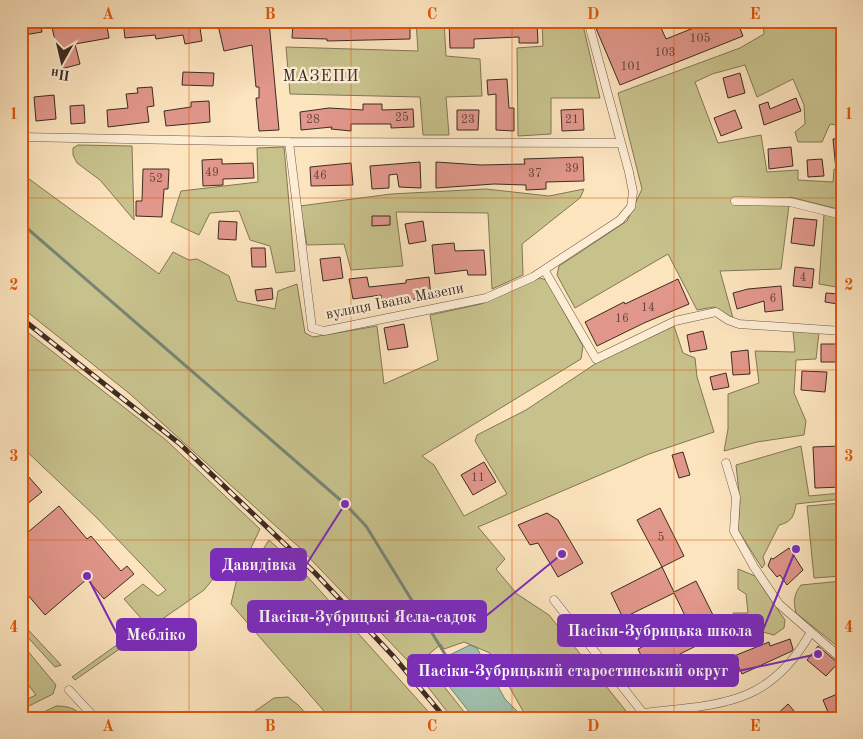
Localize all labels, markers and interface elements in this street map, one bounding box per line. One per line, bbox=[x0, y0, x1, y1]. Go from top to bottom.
text: A bbox=[102, 7, 114, 23]
text: B bbox=[264, 7, 276, 23]
text: C bbox=[427, 7, 437, 23]
text: D bbox=[587, 7, 599, 23]
text: E bbox=[749, 7, 761, 23]
house number: 105 bbox=[690, 32, 710, 45]
north arrow bbox=[38, 38, 88, 88]
house number: 103 bbox=[655, 47, 675, 59]
house number: 101 bbox=[621, 61, 641, 73]
text: Пн bbox=[50, 66, 71, 82]
district label: МАЗЕПИ bbox=[282, 69, 360, 85]
text: 1 bbox=[9, 107, 19, 123]
text: 1 bbox=[844, 107, 854, 123]
house number: 25 bbox=[395, 111, 409, 124]
house number: 28 bbox=[306, 114, 320, 126]
house number: 23 bbox=[461, 114, 475, 126]
house number: 21 bbox=[565, 114, 579, 126]
house number: 39 bbox=[565, 163, 579, 175]
house number: 49 bbox=[205, 167, 219, 179]
house number: 37 bbox=[528, 168, 542, 180]
house number: 46 bbox=[313, 170, 327, 182]
house number: 52 bbox=[149, 172, 163, 185]
house number: 4 bbox=[800, 272, 807, 284]
text: 2 bbox=[9, 278, 19, 294]
text: 2 bbox=[844, 278, 854, 294]
street label: вулиця Івана Мазепи bbox=[325, 281, 465, 323]
house number: 6 bbox=[770, 293, 777, 305]
house number: 14 bbox=[641, 302, 655, 314]
house number: 16 bbox=[615, 313, 629, 325]
text: 3 bbox=[9, 449, 19, 465]
text: 3 bbox=[844, 449, 854, 465]
house number: 11 bbox=[471, 472, 485, 484]
house number: 5 bbox=[658, 531, 665, 544]
callout: Давидівка bbox=[211, 549, 306, 580]
text: Давидівка bbox=[222, 558, 296, 574]
callout: Пасіки-Зубрицькі Ясла-садок bbox=[248, 601, 486, 632]
text: Пасіки-Зубрицькі Ясла-садок bbox=[258, 610, 477, 626]
callout: Пасіки-Зубрицька школа bbox=[558, 615, 763, 646]
callout: Мебліко bbox=[117, 619, 196, 650]
text: 4 bbox=[9, 620, 19, 636]
text: 4 bbox=[844, 620, 854, 636]
text: Пасіки-Зубрицька школа bbox=[568, 624, 752, 640]
text: Мебліко bbox=[126, 628, 186, 644]
callout: Пасіки-Зубрицький старостинський округ bbox=[408, 655, 738, 686]
text: Пасіки-Зубрицький старостинський округ bbox=[418, 664, 728, 680]
text: A bbox=[102, 719, 114, 735]
text: B bbox=[264, 719, 276, 735]
text: C bbox=[427, 719, 437, 735]
text: D bbox=[587, 719, 599, 735]
text: E bbox=[749, 719, 761, 735]

